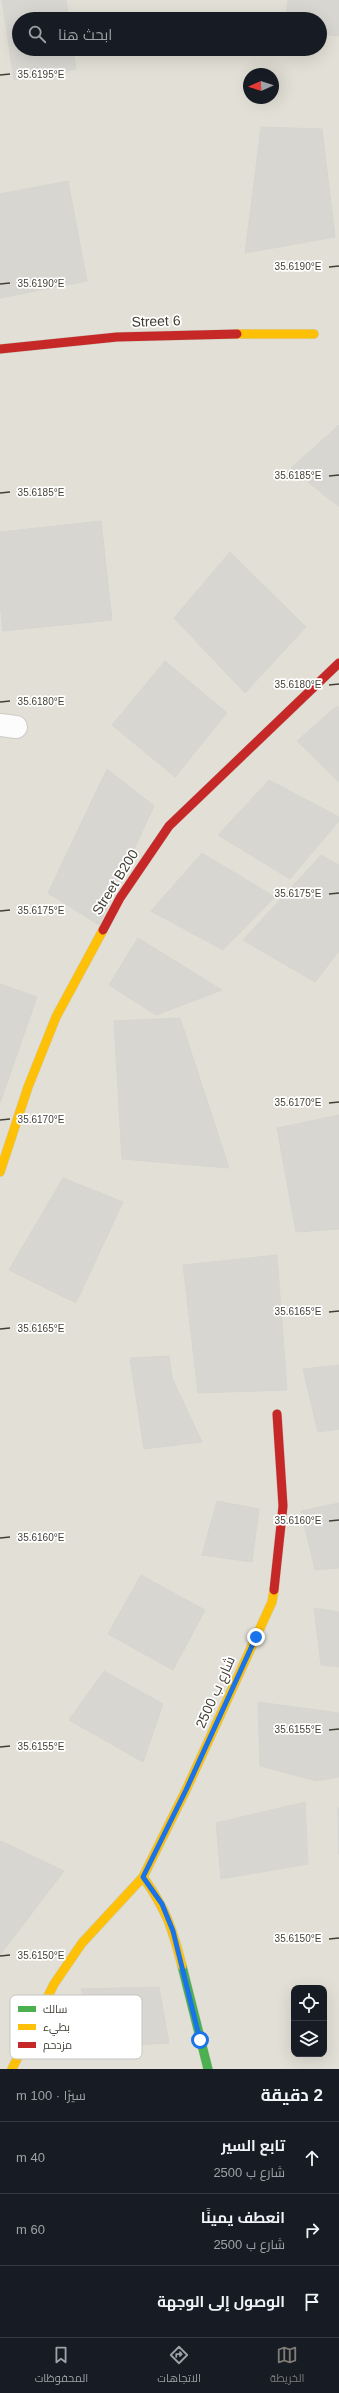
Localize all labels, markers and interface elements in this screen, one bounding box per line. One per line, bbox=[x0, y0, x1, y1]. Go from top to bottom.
search box bbox=[12, 12, 327, 56]
icon: search bbox=[26, 23, 48, 45]
text: ابحث هنا bbox=[58, 26, 112, 43]
north arrow bbox=[243, 68, 279, 104]
text: 35.6195°E bbox=[18, 69, 65, 80]
text: 35.6190°E bbox=[275, 261, 322, 272]
text: 35.6190°E bbox=[18, 278, 65, 289]
street label: Street 6 bbox=[131, 312, 181, 330]
text: 35.6185°E bbox=[275, 470, 322, 481]
text: 35.6185°E bbox=[18, 487, 65, 498]
text: 35.6180°E bbox=[275, 679, 322, 690]
text: 35.6180°E bbox=[18, 696, 65, 707]
street label: Street B200 bbox=[89, 846, 141, 918]
text: 35.6175°E bbox=[275, 888, 322, 899]
text: 35.6175°E bbox=[18, 905, 65, 916]
text: 35.6170°E bbox=[275, 1097, 322, 1108]
text: 35.6170°E bbox=[18, 1114, 65, 1125]
text: 35.6165°E bbox=[275, 1306, 322, 1317]
text: 35.6165°E bbox=[18, 1323, 65, 1334]
text: 35.6160°E bbox=[275, 1515, 322, 1526]
text: 35.6160°E bbox=[18, 1532, 65, 1543]
route end bbox=[247, 1628, 265, 1646]
street label: شارع ب 2500 bbox=[192, 1654, 239, 1731]
text: 35.6155°E bbox=[275, 1724, 322, 1735]
text: 35.6155°E bbox=[18, 1741, 65, 1752]
text: 35.6150°E bbox=[275, 1933, 322, 1944]
text: 35.6150°E bbox=[18, 1950, 65, 1961]
map controls bbox=[291, 1985, 327, 2057]
button: locate bbox=[291, 1985, 327, 2021]
legend bbox=[10, 1995, 142, 2059]
text: سالك bbox=[43, 2003, 67, 2015]
text: بطيء bbox=[43, 2021, 70, 2036]
button: layers bbox=[291, 2021, 327, 2057]
route start bbox=[191, 2031, 209, 2049]
text: مزدحم bbox=[43, 2039, 72, 2053]
text: 2 دقيقة bbox=[261, 2086, 323, 2105]
text: سيرًا · 100 m bbox=[16, 2088, 86, 2103]
text: تابع السير bbox=[221, 2137, 285, 2154]
icon: ahead bbox=[301, 2147, 323, 2169]
text: 40 m bbox=[16, 2150, 45, 2165]
text: شارع ب 2500 bbox=[213, 2165, 285, 2180]
text: انعطف يمينًا bbox=[201, 2209, 285, 2226]
icon: right bbox=[301, 2219, 323, 2241]
text: 60 m bbox=[16, 2222, 45, 2237]
text: شارع ب 2500 bbox=[213, 2237, 285, 2252]
icon: arrive bbox=[301, 2291, 323, 2313]
text: الوصول إلى الوجهة bbox=[157, 2293, 285, 2310]
tab: المحفوظات bbox=[35, 2344, 88, 2388]
tab: الاتجاهات bbox=[157, 2344, 201, 2388]
tab: الخريطة bbox=[270, 2344, 304, 2388]

